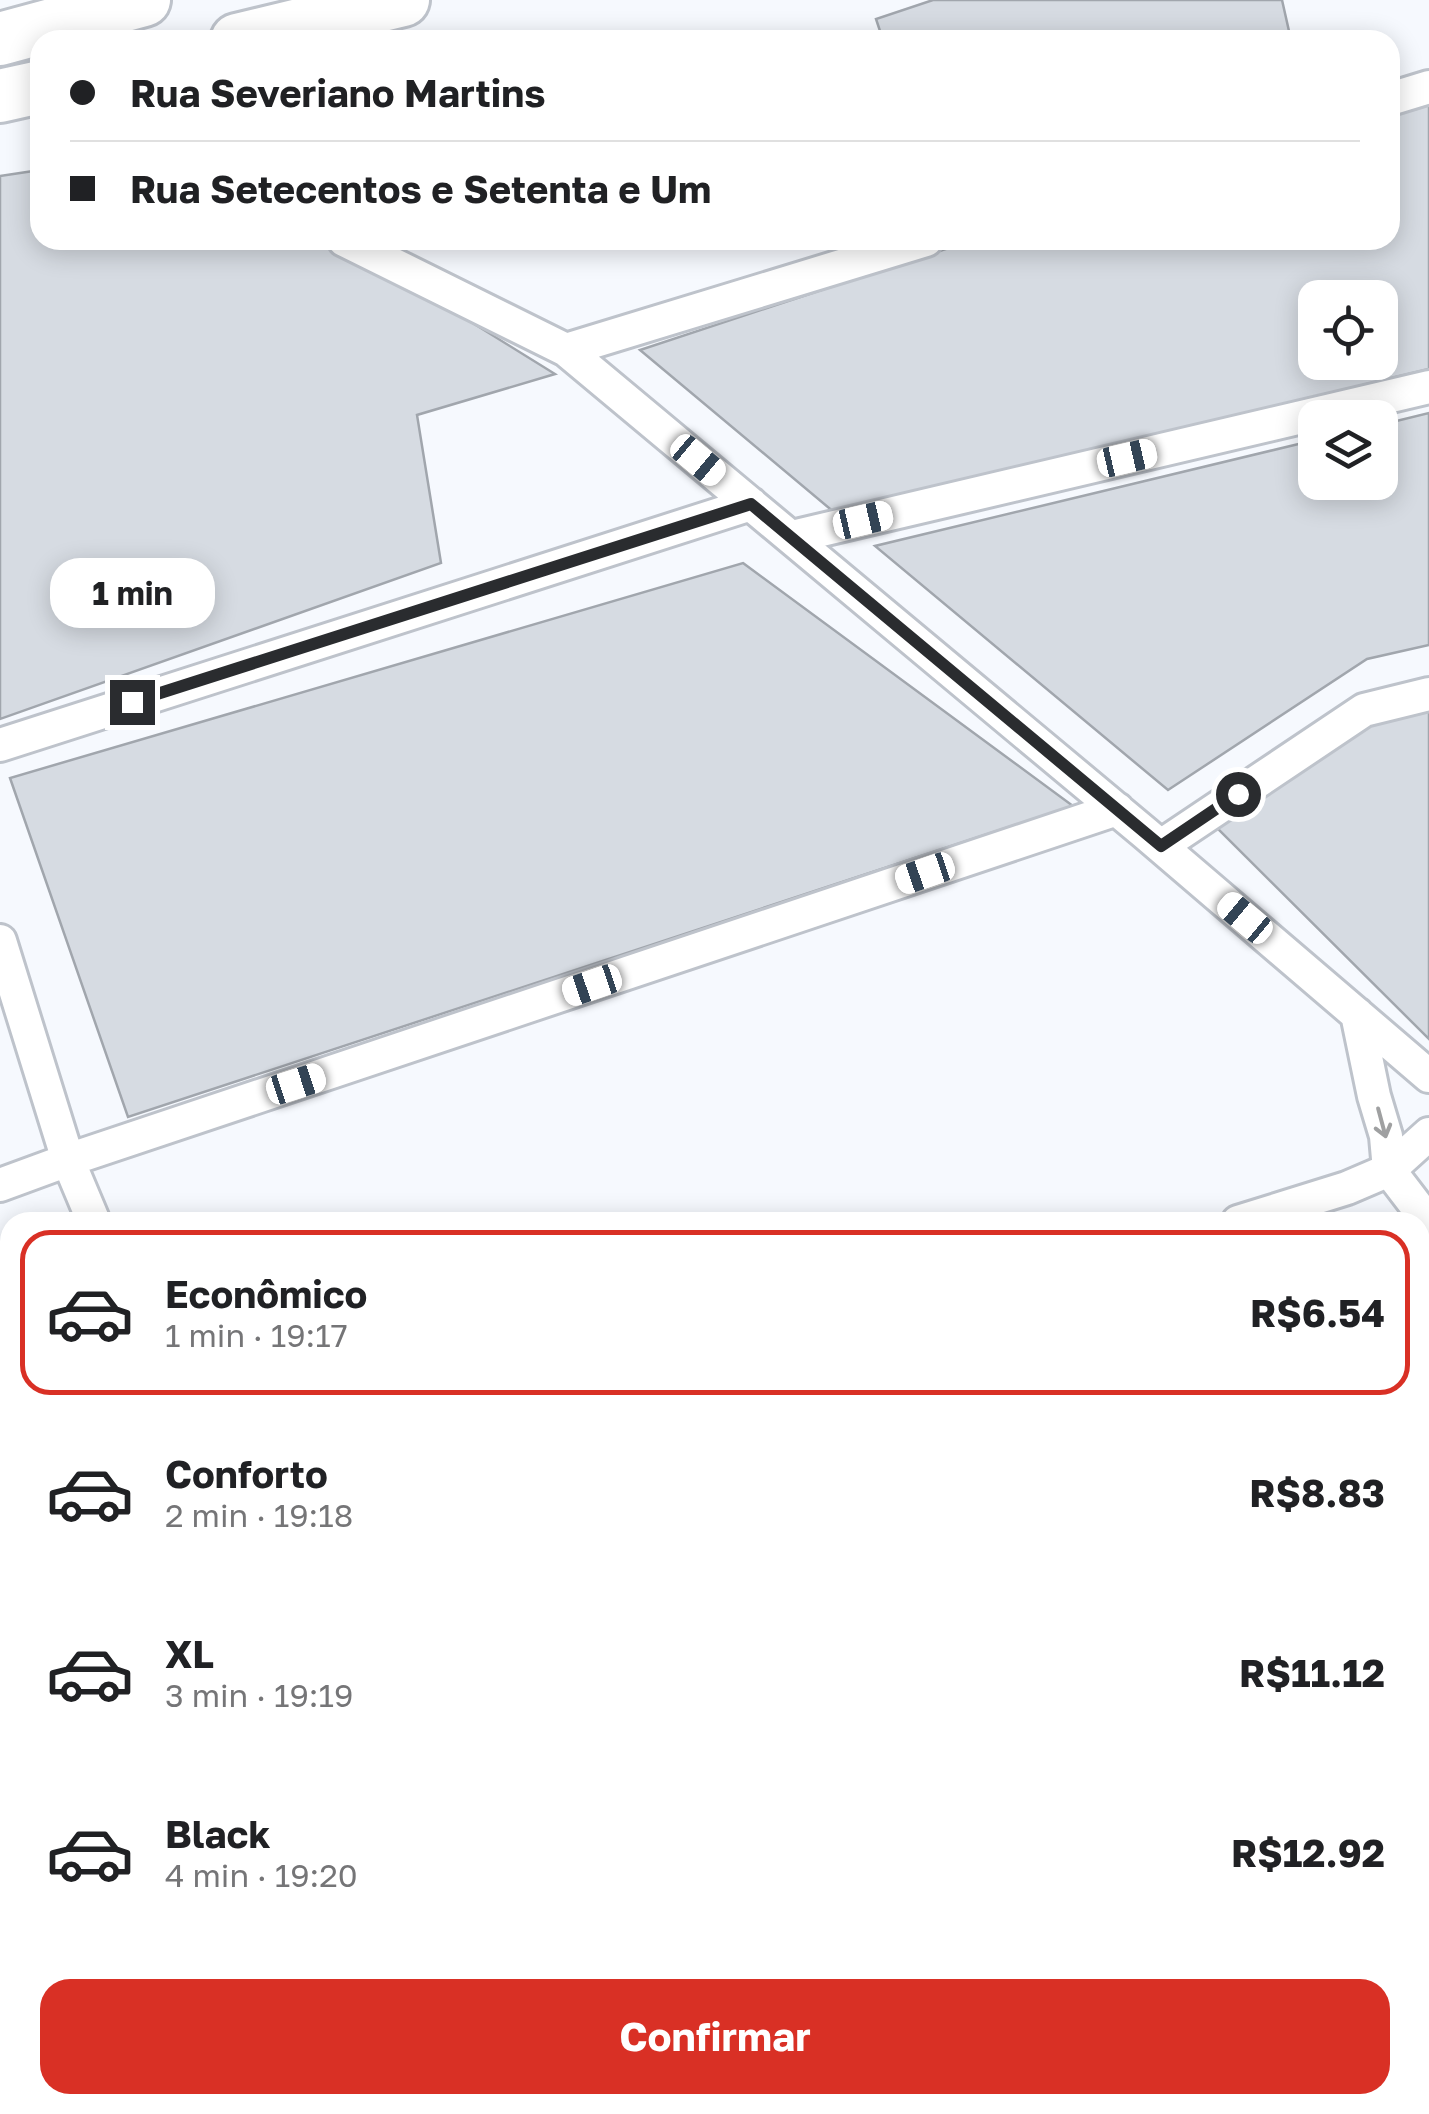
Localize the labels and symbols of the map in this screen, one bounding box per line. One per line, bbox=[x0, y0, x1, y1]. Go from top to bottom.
car bbox=[665, 429, 731, 491]
car bbox=[1094, 437, 1160, 479]
car bbox=[830, 499, 896, 541]
callout: 1 min bbox=[49, 557, 214, 627]
route end bbox=[110, 680, 155, 725]
route start bbox=[1216, 772, 1261, 817]
car bbox=[892, 849, 958, 897]
car bbox=[1212, 887, 1278, 949]
car bbox=[559, 961, 625, 1009]
car bbox=[263, 1060, 329, 1108]
one-way arrow bbox=[1373, 1107, 1392, 1138]

